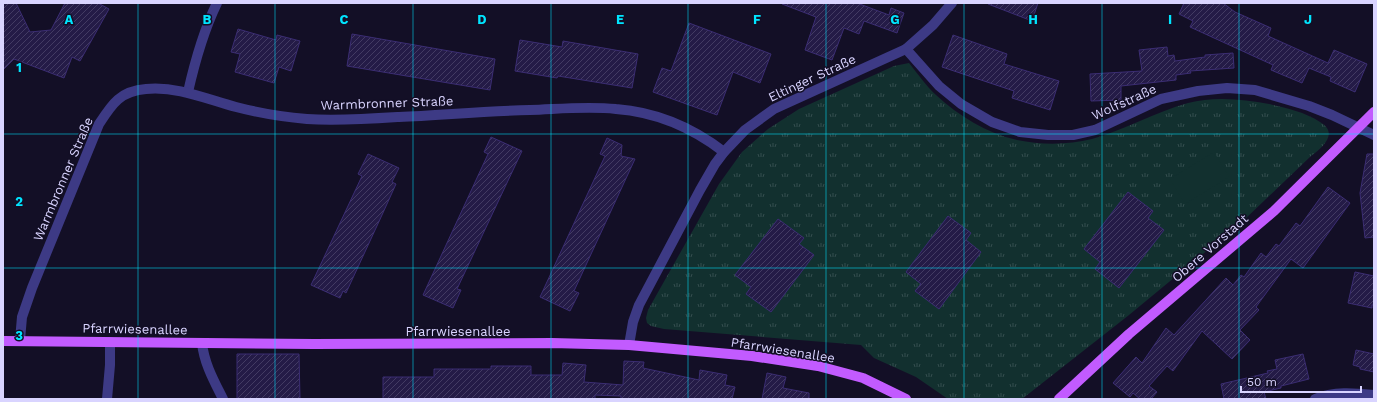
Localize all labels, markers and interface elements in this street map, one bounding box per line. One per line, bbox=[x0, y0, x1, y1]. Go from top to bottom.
text: A bbox=[65, 12, 74, 27]
text: B bbox=[203, 12, 212, 27]
text: C bbox=[340, 12, 349, 27]
text: D bbox=[477, 12, 487, 27]
text: E bbox=[616, 12, 624, 27]
text: F bbox=[753, 12, 761, 27]
text: G bbox=[890, 12, 900, 27]
text: H bbox=[1028, 12, 1038, 27]
text: I bbox=[1168, 12, 1172, 27]
text: J bbox=[1304, 12, 1312, 27]
street label: Eltinger Straße bbox=[766, 51, 858, 105]
text: 1 bbox=[16, 60, 22, 75]
street label: Wolfstraße bbox=[1089, 81, 1159, 123]
street label: Warmbronner Straße bbox=[320, 93, 454, 113]
street label: Warmbronner Straße bbox=[30, 115, 96, 243]
text: 2 bbox=[15, 194, 23, 209]
street label: Obere Vorstadt bbox=[1169, 211, 1251, 285]
street label: Pfarrwiesenallee bbox=[82, 321, 188, 337]
street label: Pfarrwiesenallee bbox=[405, 324, 511, 339]
text: 3 bbox=[15, 328, 23, 343]
street label: Pfarrwiesenallee bbox=[730, 334, 836, 366]
scale bar bbox=[1241, 368, 1361, 394]
text: 50 m bbox=[1247, 375, 1277, 389]

